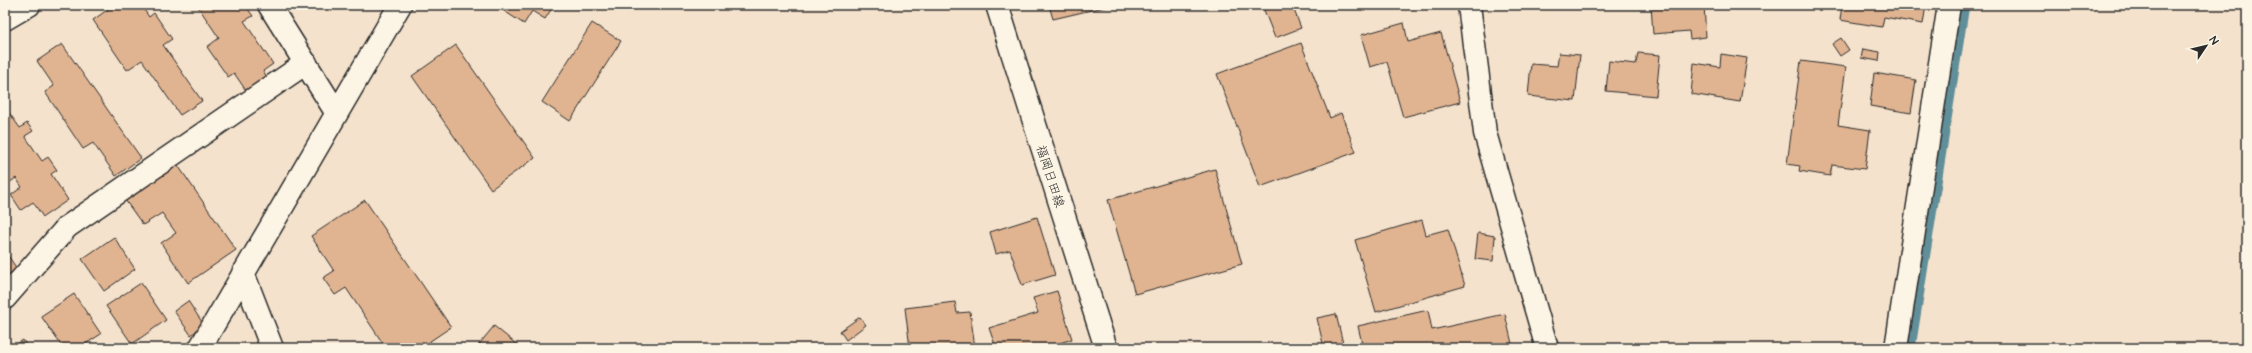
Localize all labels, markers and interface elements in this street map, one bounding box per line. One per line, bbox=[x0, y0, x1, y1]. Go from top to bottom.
north arrow bbox=[2186, 26, 2226, 66]
text: N bbox=[2206, 33, 2222, 48]
street label: 福岡日田線 bbox=[1031, 143, 1069, 211]

